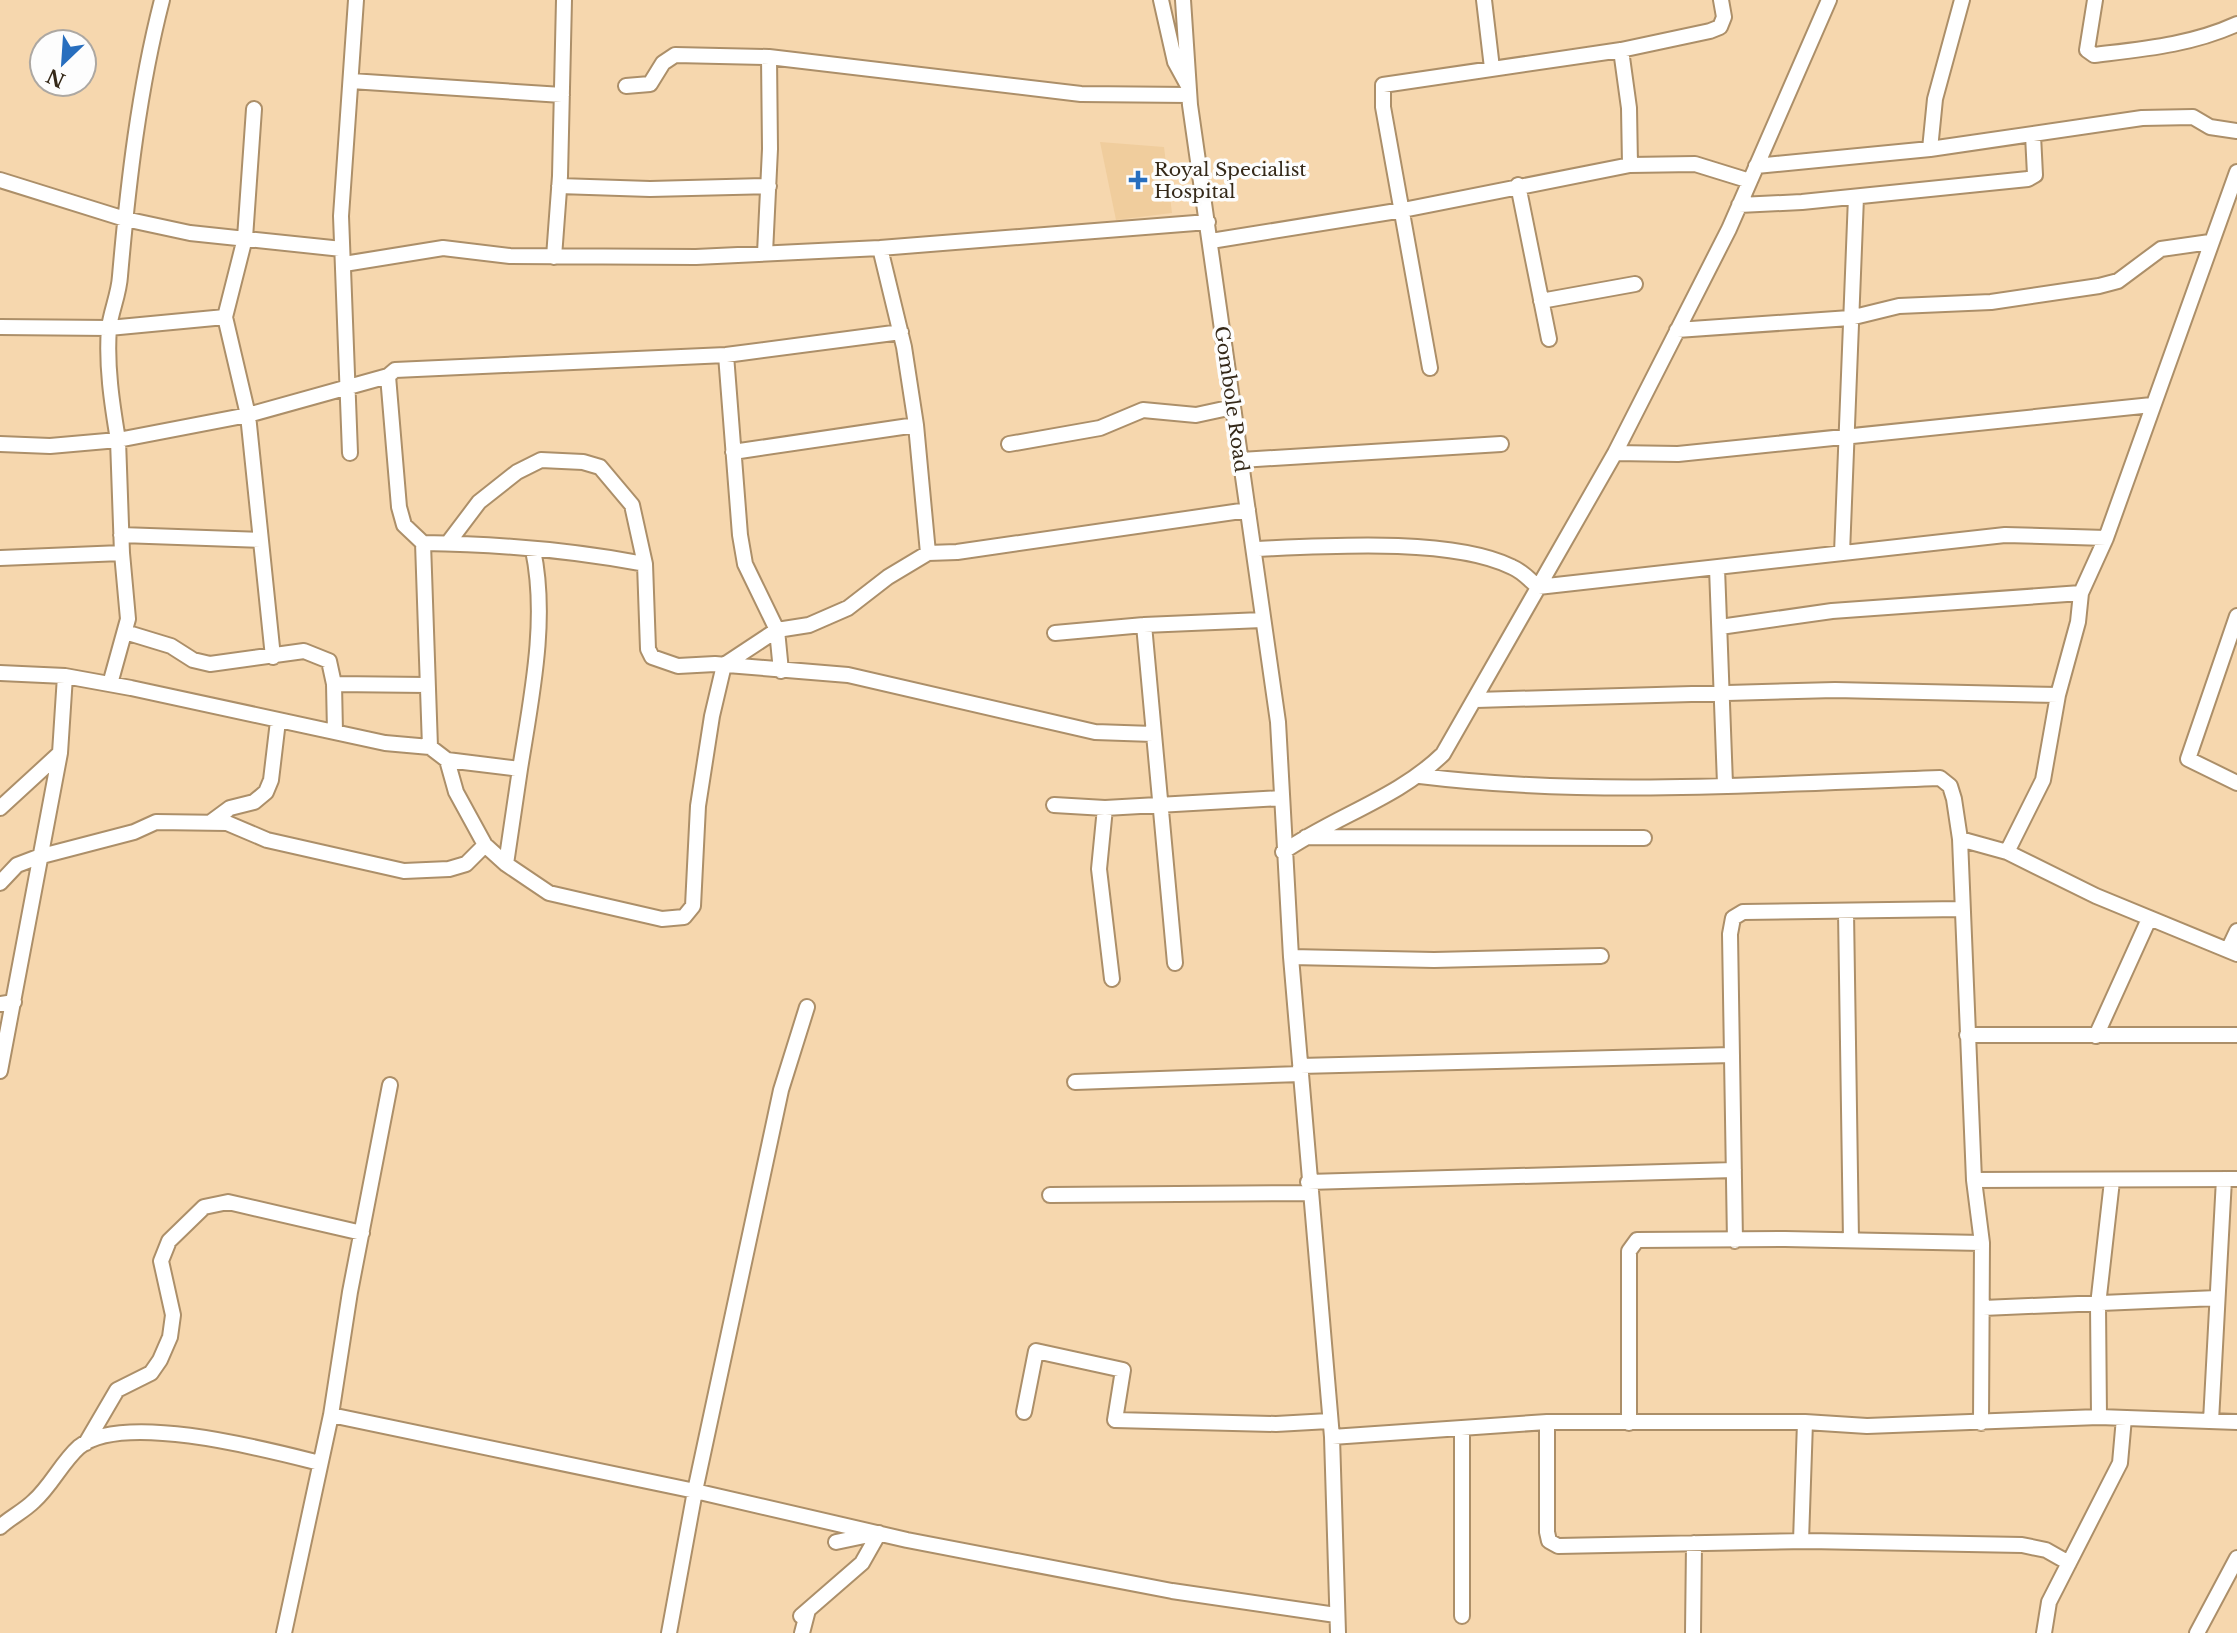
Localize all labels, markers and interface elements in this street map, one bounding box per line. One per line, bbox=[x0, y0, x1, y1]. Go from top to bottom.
north arrow bbox=[28, 28, 98, 98]
text: N bbox=[43, 64, 69, 92]
place label: Royal Specialist Hospital bbox=[1154, 158, 1307, 203]
marker: Royal Specialist Hospital bbox=[1128, 170, 1148, 190]
street label: Gombole Road bbox=[1210, 325, 1253, 474]

